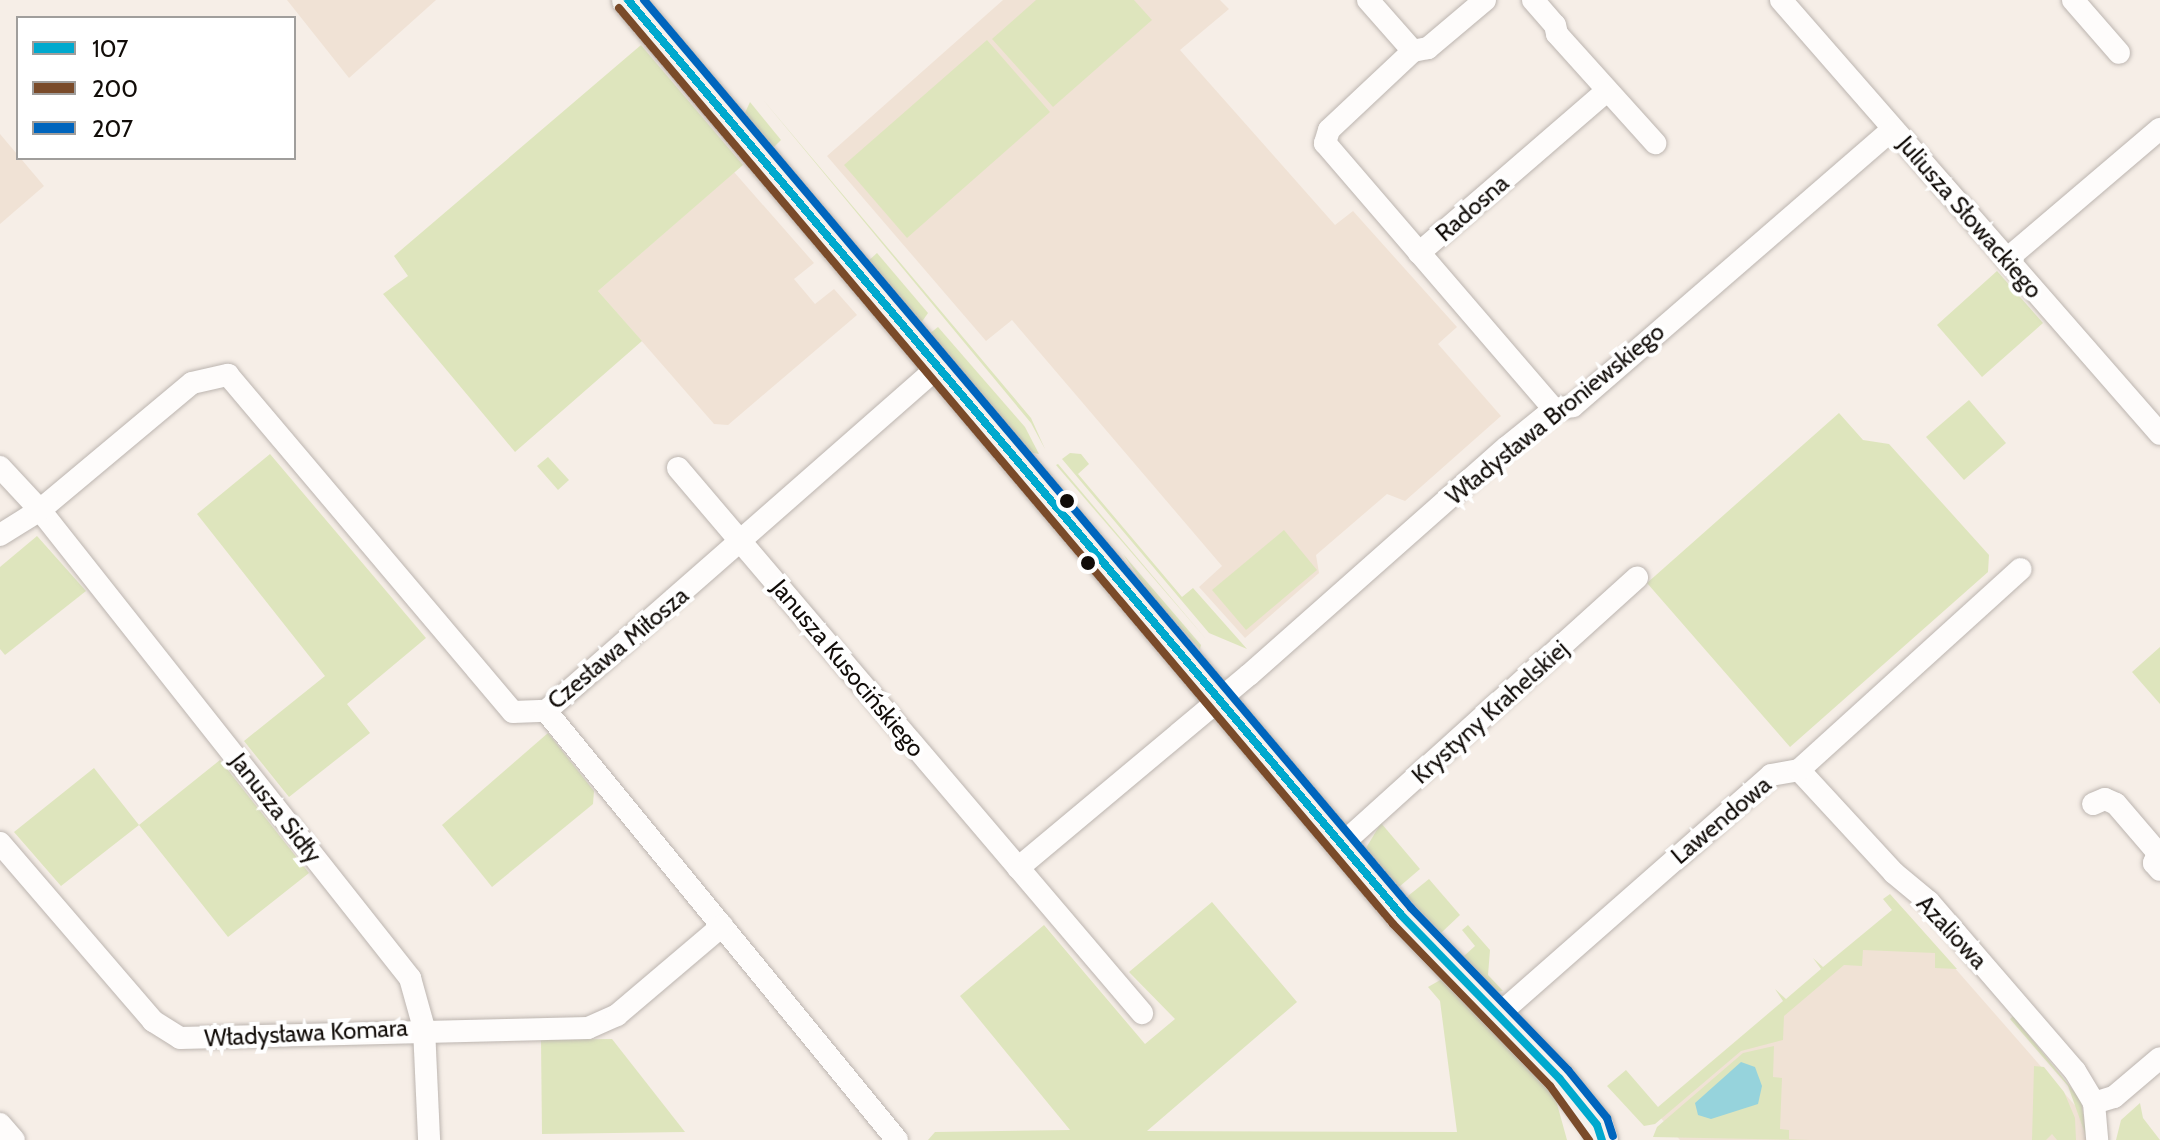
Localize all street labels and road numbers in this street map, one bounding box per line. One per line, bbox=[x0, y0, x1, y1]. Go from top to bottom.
street label: Juliusza Słowackiego bbox=[1892, 130, 2048, 304]
street label: Radosna bbox=[1430, 169, 1514, 247]
street label: Władysława Broniewskiego bbox=[1440, 317, 1670, 511]
street label: Janusza Kusocińskiego bbox=[765, 573, 931, 763]
street label: Czesława Miłosza bbox=[542, 581, 694, 715]
street label: Krystyny Krahelskiej bbox=[1406, 634, 1574, 790]
street label: Janusza Sidły bbox=[224, 747, 328, 869]
street label: Lawendowa bbox=[1665, 770, 1777, 870]
street label: Azaliowa bbox=[1911, 889, 1993, 975]
street label: Władysława Komara bbox=[204, 1013, 408, 1053]

